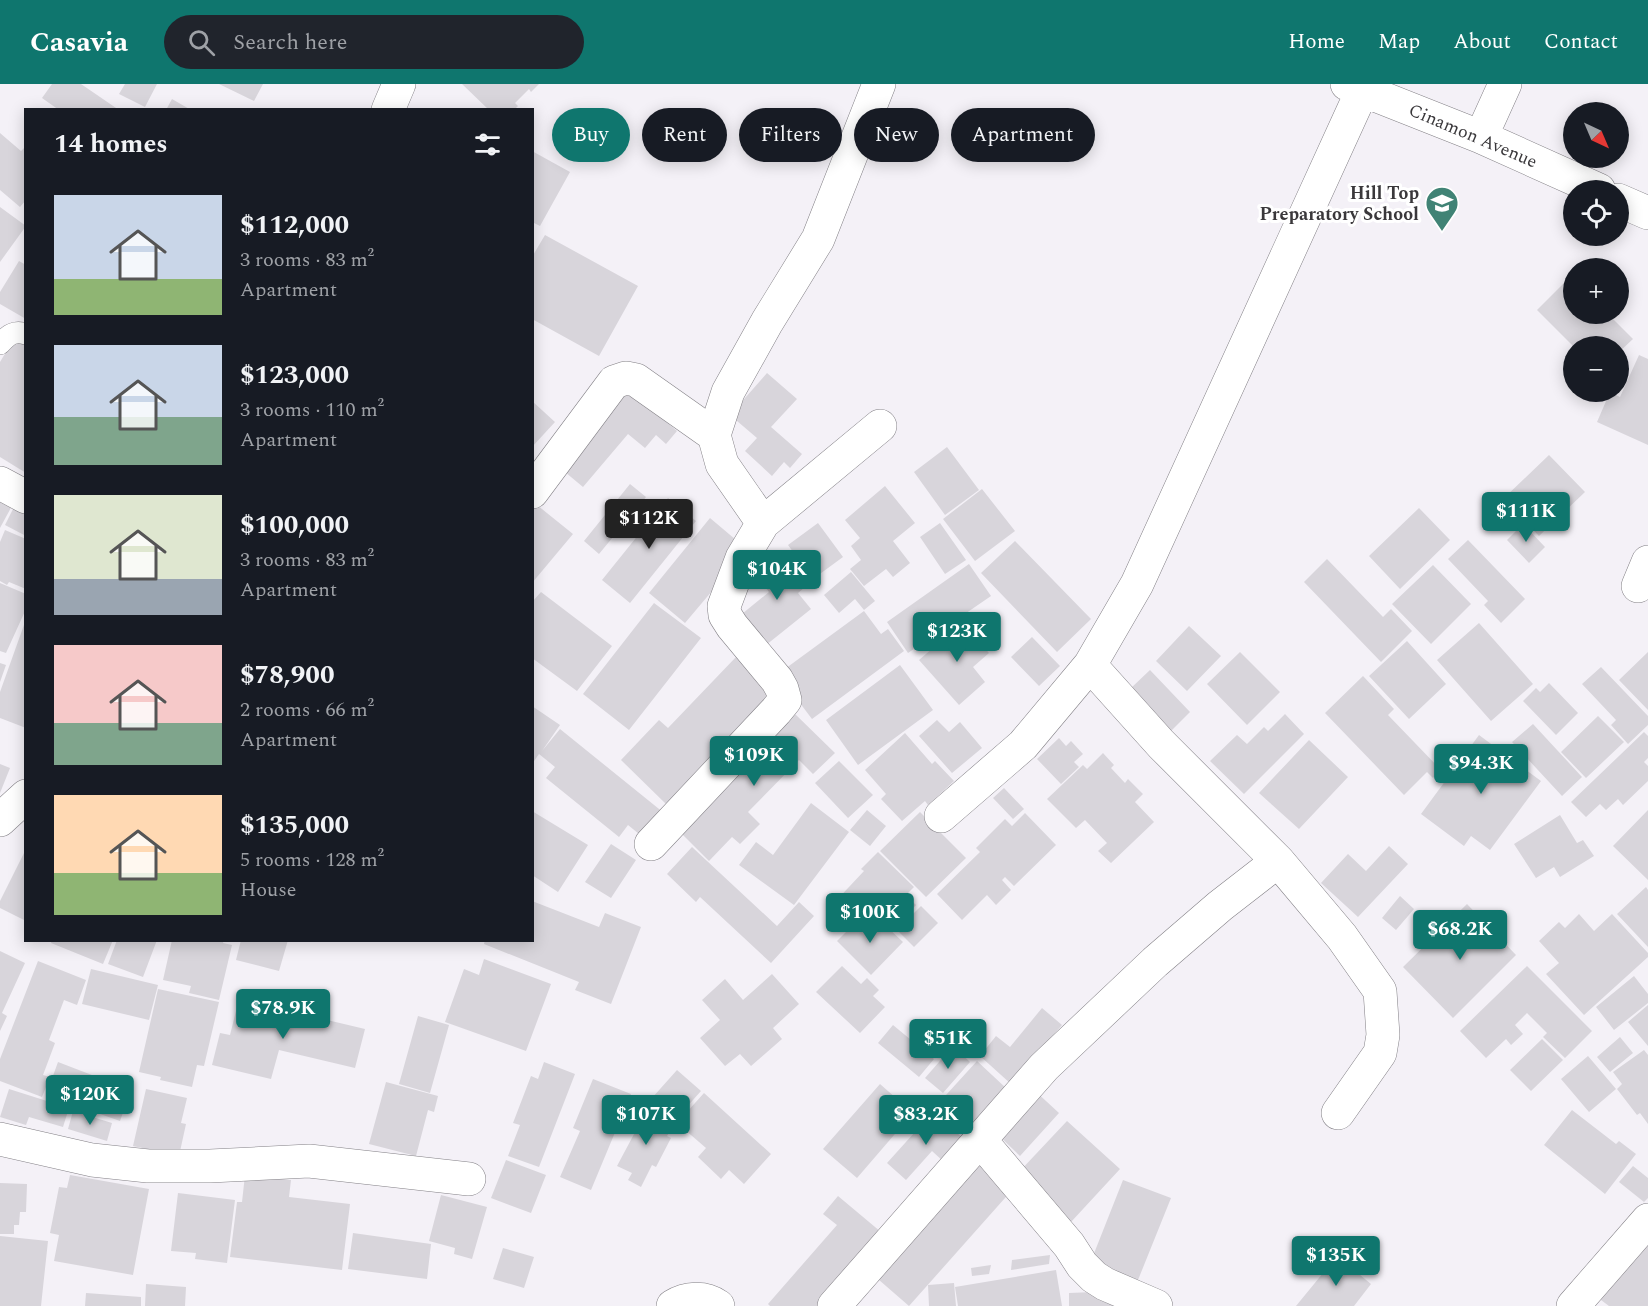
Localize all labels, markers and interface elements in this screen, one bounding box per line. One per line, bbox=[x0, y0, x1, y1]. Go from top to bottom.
search box bbox=[164, 15, 584, 69]
text: Casavia bbox=[30, 21, 128, 64]
icon: search bbox=[185, 26, 218, 59]
text: Search here bbox=[233, 26, 347, 59]
text: Home bbox=[1288, 26, 1345, 58]
text: Map bbox=[1378, 26, 1420, 58]
text: About bbox=[1453, 26, 1511, 58]
text: Contact bbox=[1544, 26, 1618, 58]
street label: Cinamon Avenue bbox=[1404, 97, 1542, 175]
north arrow bbox=[1563, 102, 1629, 168]
map controls bbox=[1563, 102, 1629, 402]
chip: Buy bbox=[552, 108, 630, 162]
chip: Rent bbox=[642, 108, 727, 162]
chip: Filters bbox=[739, 108, 842, 162]
chip: New bbox=[854, 108, 939, 162]
chip: Apartment bbox=[951, 108, 1095, 162]
text: 14 homes bbox=[54, 124, 168, 164]
icon: filters bbox=[471, 128, 504, 161]
place label: Hill Top Preparatory School bbox=[1260, 180, 1419, 228]
button: locate bbox=[1563, 180, 1629, 246]
school or university icon: Hill Top Preparatory School bbox=[1424, 185, 1460, 232]
text: $112,000 bbox=[240, 205, 349, 245]
icon: home bbox=[102, 219, 174, 291]
text: 3 rooms · 83 m² bbox=[240, 245, 374, 275]
button: + bbox=[1563, 258, 1629, 324]
text: Apartment bbox=[240, 275, 337, 305]
button: − bbox=[1563, 336, 1629, 402]
text: $123,000 bbox=[240, 355, 349, 395]
icon: home bbox=[102, 369, 174, 441]
text: 3 rooms · 110 m² bbox=[240, 395, 384, 425]
text: Apartment bbox=[240, 425, 337, 455]
pin: $111K bbox=[1484, 492, 1568, 543]
text: $111K bbox=[1496, 496, 1556, 526]
pin: $112K bbox=[607, 499, 691, 550]
text: $112K bbox=[619, 503, 679, 533]
text: $100,000 bbox=[240, 505, 349, 545]
icon: home bbox=[102, 519, 174, 591]
text: 3 rooms · 83 m² bbox=[240, 545, 374, 575]
pin: $104K bbox=[735, 550, 819, 601]
text: $104K bbox=[747, 554, 807, 584]
text: Apartment bbox=[240, 575, 337, 605]
pin: $123K bbox=[915, 612, 999, 663]
text: $123K bbox=[927, 616, 987, 646]
text: $78,900 bbox=[240, 655, 334, 695]
icon: home bbox=[102, 669, 174, 741]
text: 2 rooms · 66 m² bbox=[240, 695, 374, 725]
text: Apartment bbox=[240, 725, 337, 755]
pin: $109K bbox=[712, 736, 796, 787]
text: $109K bbox=[724, 740, 784, 770]
pin: $94.3K bbox=[1432, 744, 1530, 795]
text: $94.3K bbox=[1448, 748, 1514, 778]
text: $135,000 bbox=[240, 805, 349, 845]
icon: home bbox=[102, 819, 174, 891]
text: 5 rooms · 128 m² bbox=[240, 845, 384, 875]
text: House bbox=[240, 875, 297, 905]
pin: $100K bbox=[828, 893, 912, 944]
text: $100K bbox=[840, 897, 900, 927]
pin: $68.2K bbox=[1411, 910, 1509, 961]
text: $68.2K bbox=[1427, 914, 1493, 944]
pin: $78.9K bbox=[234, 989, 332, 1040]
text: $78.9K bbox=[250, 993, 316, 1023]
pin: $51K bbox=[912, 1019, 984, 1070]
text: $51K bbox=[923, 1023, 973, 1053]
pin: $120K bbox=[48, 1075, 132, 1126]
text: $120K bbox=[60, 1079, 120, 1109]
pin: $107K bbox=[604, 1095, 688, 1146]
pin: $83.2K bbox=[877, 1095, 975, 1146]
text: $107K bbox=[616, 1099, 676, 1129]
text: $83.2K bbox=[893, 1099, 959, 1129]
pin: $135K bbox=[1294, 1236, 1378, 1287]
text: $135K bbox=[1306, 1240, 1366, 1270]

